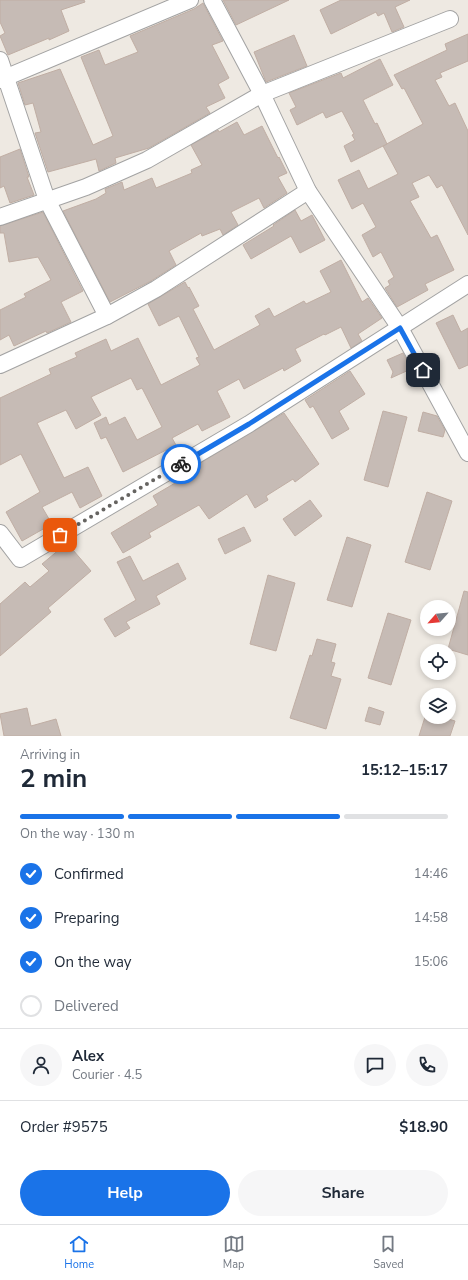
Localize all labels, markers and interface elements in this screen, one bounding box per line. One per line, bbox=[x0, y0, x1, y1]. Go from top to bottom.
pin bbox=[406, 353, 440, 387]
icon: home bbox=[412, 359, 434, 381]
courier bbox=[161, 444, 201, 484]
icon: bike bbox=[170, 453, 192, 475]
pin bbox=[43, 518, 77, 552]
icon: bag bbox=[49, 524, 71, 546]
north arrow bbox=[420, 600, 456, 636]
map controls bbox=[420, 600, 456, 724]
button: locate bbox=[420, 644, 456, 680]
button: layers bbox=[420, 688, 456, 724]
text: Arriving in bbox=[20, 746, 80, 764]
text: 15:12–15:17 bbox=[361, 760, 448, 780]
text: 2 min bbox=[20, 761, 87, 796]
text: On the way · 130 m bbox=[20, 825, 135, 843]
icon: check bbox=[20, 863, 42, 885]
text: Confirmed bbox=[54, 864, 124, 884]
text: 14:46 bbox=[414, 865, 448, 883]
icon: check bbox=[20, 907, 42, 929]
text: Preparing bbox=[54, 908, 119, 928]
text: 14:58 bbox=[414, 909, 448, 927]
icon: check bbox=[20, 951, 42, 973]
text: On the way bbox=[54, 952, 132, 972]
text: 15:06 bbox=[414, 953, 448, 971]
text: Delivered bbox=[54, 996, 119, 1016]
button: person bbox=[20, 1044, 62, 1086]
button: chat bbox=[354, 1044, 396, 1086]
button: phone bbox=[406, 1044, 448, 1086]
text: Alex bbox=[72, 1046, 104, 1066]
text: Courier · 4.5 bbox=[72, 1066, 142, 1084]
text: Order #9575 bbox=[20, 1117, 108, 1137]
text: $18.90 bbox=[399, 1117, 448, 1137]
button: Help bbox=[20, 1170, 230, 1216]
button: Share bbox=[238, 1170, 448, 1216]
tab: Home bbox=[64, 1233, 94, 1272]
tab: Map bbox=[223, 1233, 245, 1272]
tab: Saved bbox=[373, 1233, 404, 1272]

